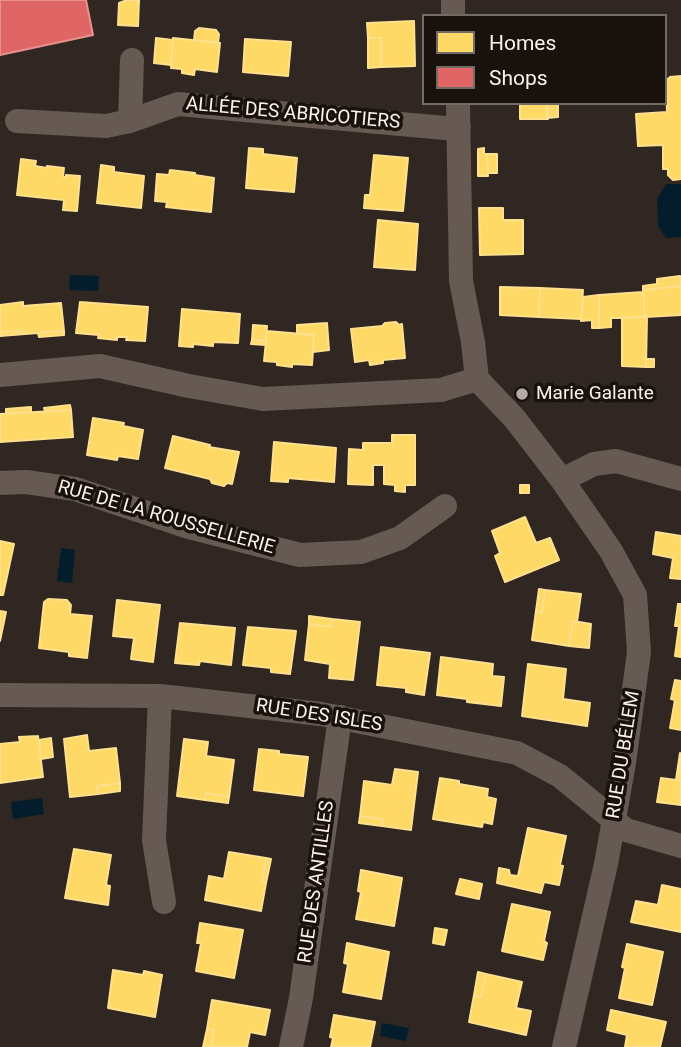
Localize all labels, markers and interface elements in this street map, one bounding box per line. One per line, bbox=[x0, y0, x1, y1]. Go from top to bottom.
legend bbox=[422, 14, 667, 105]
text: Homes bbox=[489, 31, 556, 55]
text: Shops bbox=[489, 66, 548, 90]
street label: ALLÉE DES ABRICOTIERS bbox=[185, 93, 401, 135]
place label: Marie Galante bbox=[536, 383, 654, 405]
marker: Marie Galante bbox=[514, 386, 530, 402]
street label: RUE DE LA ROUSSELLERIE bbox=[55, 476, 277, 560]
street label: RUE DU BÉLEM bbox=[603, 689, 645, 821]
street label: RUE DES ISLES bbox=[254, 695, 384, 737]
street label: RUE DES ANTILLES bbox=[294, 799, 340, 965]

